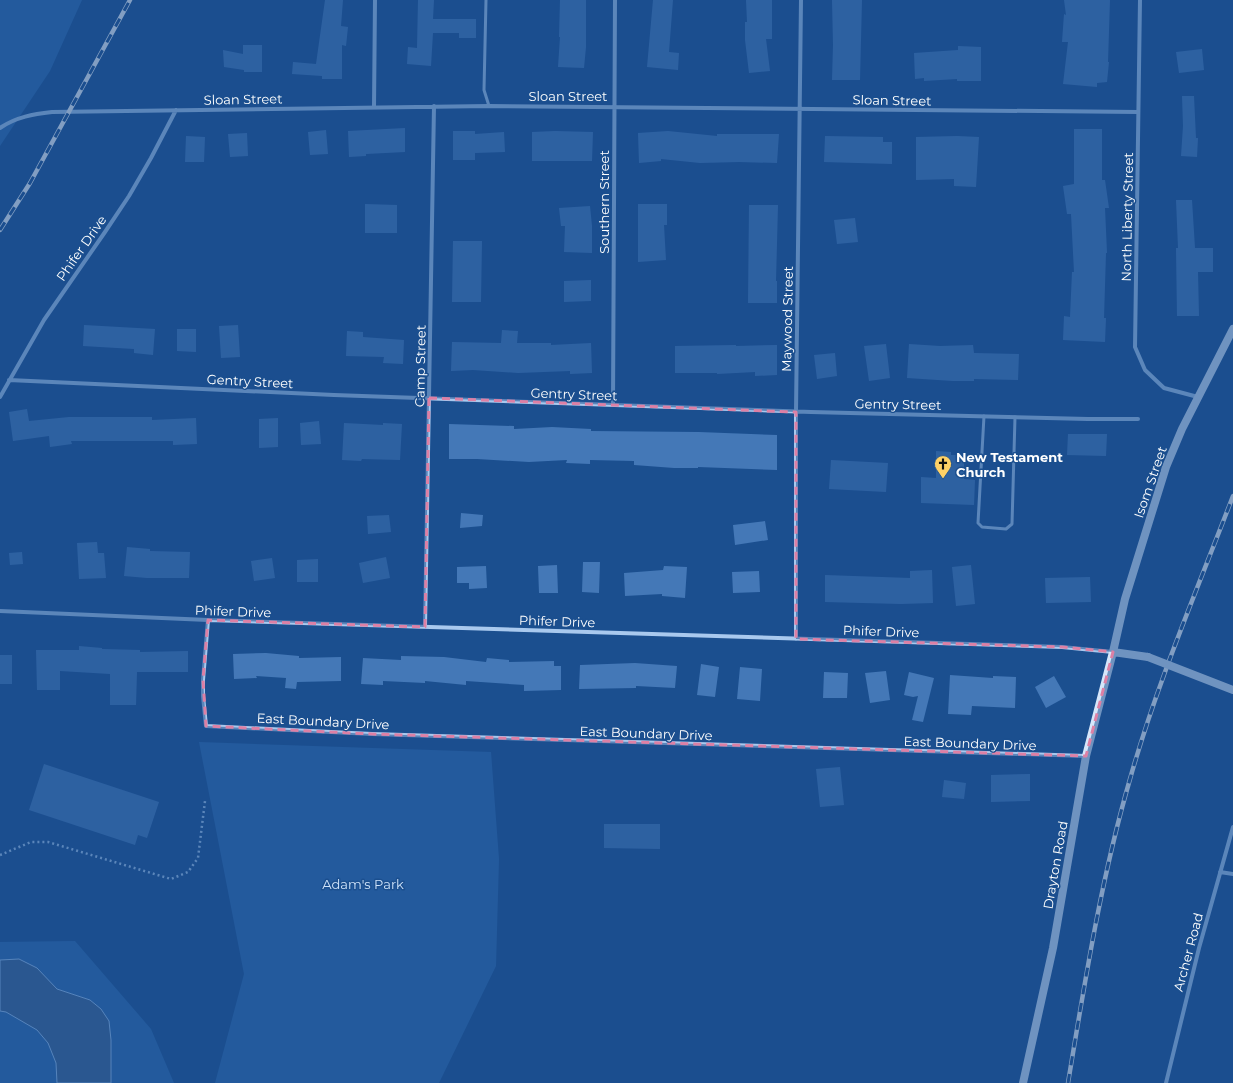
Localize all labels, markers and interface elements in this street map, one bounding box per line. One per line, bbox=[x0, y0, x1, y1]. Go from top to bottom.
street label: Sloan Street bbox=[529, 88, 607, 104]
street label: Sloan Street bbox=[203, 90, 283, 108]
street label: Sloan Street bbox=[852, 91, 932, 109]
street label: Southern Street bbox=[596, 150, 612, 254]
street label: North Liberty Street bbox=[1118, 152, 1136, 282]
street label: Phifer Drive bbox=[53, 212, 110, 284]
street label: Maywood Street bbox=[778, 266, 796, 372]
street label: Camp Street bbox=[411, 325, 429, 407]
street label: Gentry Street bbox=[206, 371, 294, 391]
street label: Gentry Street bbox=[530, 384, 618, 404]
street label: Gentry Street bbox=[854, 395, 942, 413]
street label: Isom Street bbox=[1130, 444, 1170, 520]
place label: New Testament Church bbox=[956, 449, 1063, 480]
church icon: New Testament Church bbox=[933, 454, 953, 479]
street label: Phifer Drive bbox=[195, 602, 272, 620]
street label: Phifer Drive bbox=[519, 612, 596, 630]
street label: Phifer Drive bbox=[843, 622, 920, 640]
street label: East Boundary Drive bbox=[256, 710, 390, 732]
street label: East Boundary Drive bbox=[579, 723, 713, 743]
street label: East Boundary Drive bbox=[903, 733, 1037, 753]
street label: Drayton Road bbox=[1039, 820, 1071, 910]
park label: Adam's Park bbox=[322, 876, 404, 892]
street label: Archer Road bbox=[1170, 911, 1206, 993]

